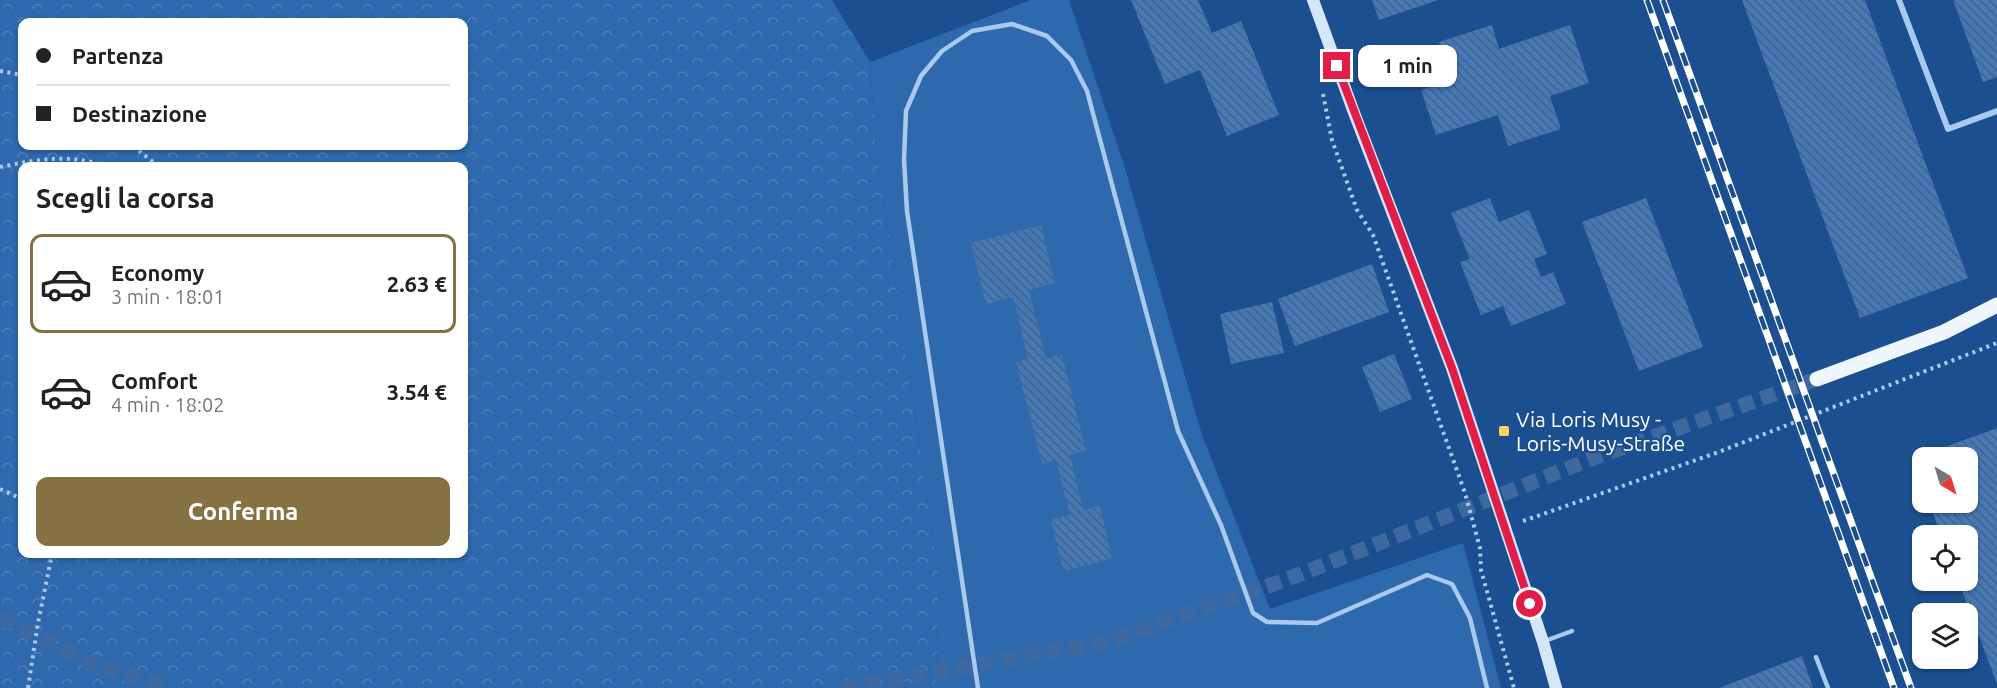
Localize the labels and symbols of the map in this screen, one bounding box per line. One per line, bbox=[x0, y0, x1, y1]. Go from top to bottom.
callout: 1 min bbox=[1358, 45, 1457, 87]
route end bbox=[1323, 52, 1350, 79]
place label: Via Loris Musy - Loris-Musy-Straße bbox=[1516, 407, 1685, 455]
marker: Via Loris Musy - Loris-Musy-Straße bbox=[1497, 424, 1511, 438]
north arrow bbox=[1912, 447, 1978, 513]
route start bbox=[1516, 590, 1543, 617]

